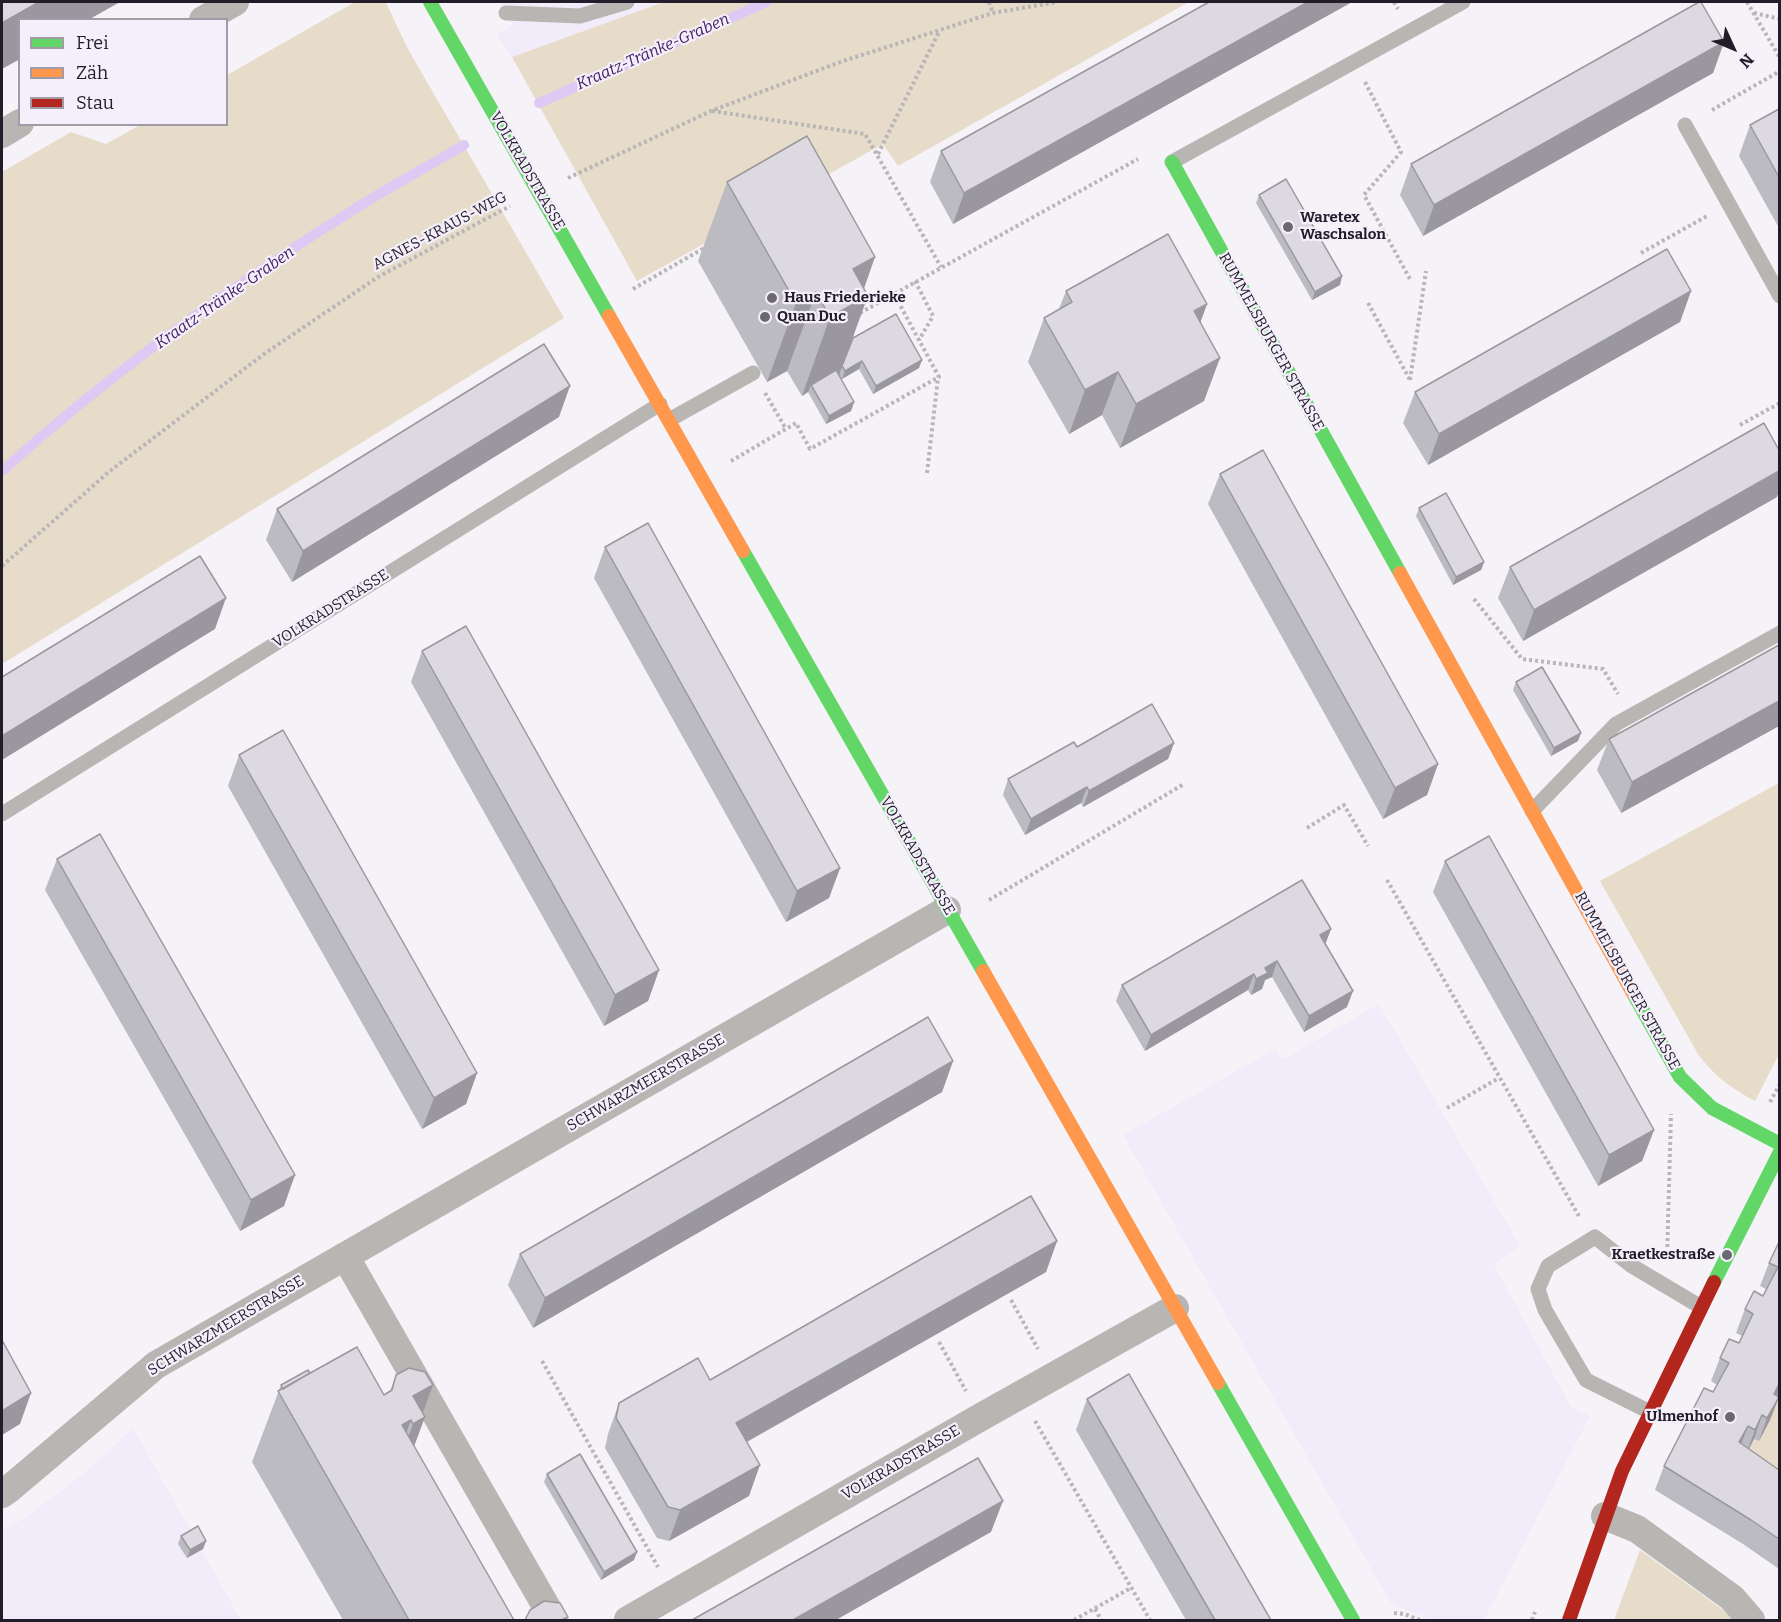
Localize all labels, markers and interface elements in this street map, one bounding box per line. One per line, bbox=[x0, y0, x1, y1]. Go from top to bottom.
water label: Kraatz-Tränke-Graben bbox=[574, 10, 732, 94]
legend bbox=[18, 18, 228, 126]
north arrow bbox=[1703, 18, 1763, 78]
text: Frei bbox=[76, 32, 109, 54]
text: N bbox=[1735, 50, 1757, 72]
text: Zäh bbox=[76, 62, 108, 84]
text: Stau bbox=[76, 92, 114, 114]
street label: VOLKRADSTRASSE bbox=[486, 109, 568, 233]
street label: AGNES-KRAUS-WEG bbox=[370, 188, 510, 274]
place label: Waretex Waschsalon bbox=[1300, 209, 1386, 244]
marker: Waretex Waschsalon bbox=[1281, 220, 1295, 234]
water label: Kraatz-Tränke-Graben bbox=[152, 243, 298, 353]
street label: RUMMELSBURGER STRASSE bbox=[1214, 250, 1328, 434]
place label: Haus Friederieke bbox=[784, 289, 906, 307]
marker: Haus Friederieke bbox=[765, 291, 779, 305]
place label: Quan Duc bbox=[777, 308, 846, 326]
marker: Quan Duc bbox=[758, 310, 772, 324]
street label: VOLKRADSTRASSE bbox=[270, 566, 392, 652]
street label: VOLKRADSTRASSE bbox=[876, 794, 958, 918]
street label: RUMMELSBURGER STRASSE bbox=[1570, 889, 1684, 1073]
street label: SCHWARZMEERSTRASSE bbox=[564, 1030, 728, 1136]
place label: Kraetkestraße bbox=[1612, 1246, 1715, 1264]
marker: Kraetkestraße bbox=[1720, 1248, 1734, 1262]
street label: SCHWARZMEERSTRASSE bbox=[145, 1272, 307, 1380]
place label: Ulmenhof bbox=[1646, 1408, 1718, 1426]
marker: Ulmenhof bbox=[1723, 1410, 1737, 1424]
street label: VOLKRADSTRASSE bbox=[839, 1422, 963, 1504]

